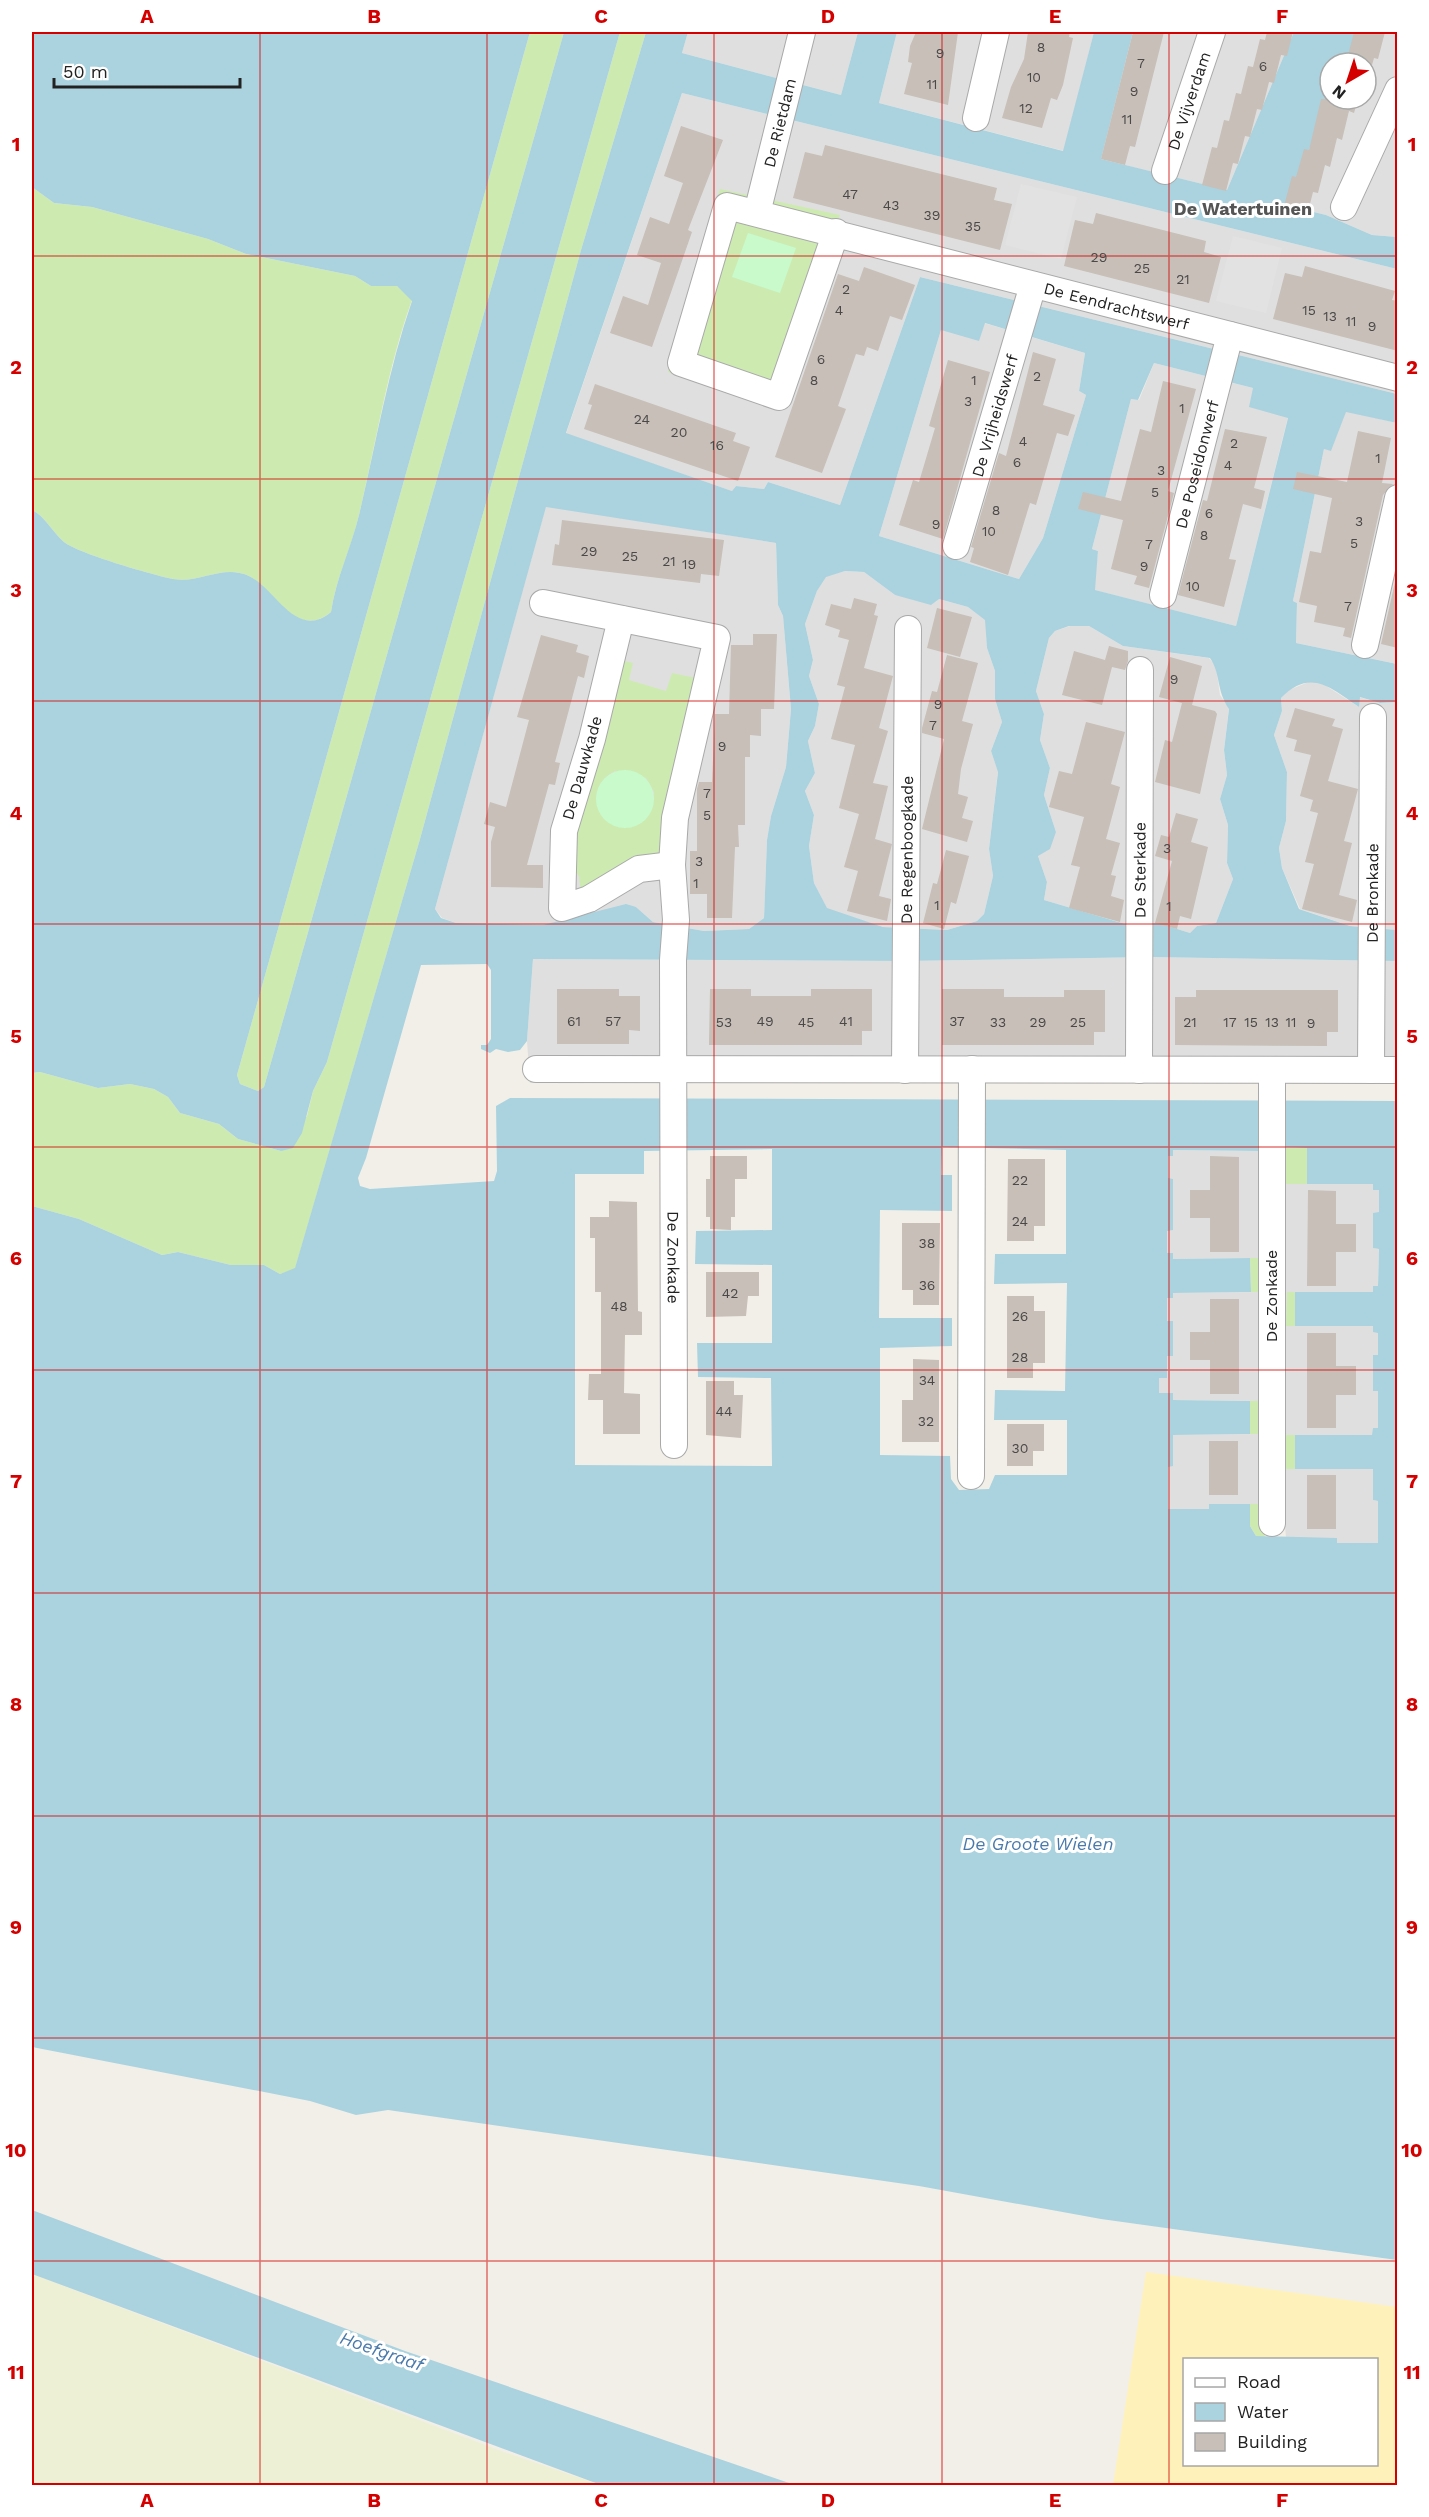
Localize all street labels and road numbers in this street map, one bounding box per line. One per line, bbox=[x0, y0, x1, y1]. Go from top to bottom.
street label: De Vijverdam bbox=[1163, 49, 1214, 153]
street label: De Rietdam bbox=[759, 76, 800, 169]
street label: De Eendrachtswerf bbox=[1042, 278, 1192, 334]
street label: De Vrijheidswerf bbox=[967, 351, 1022, 479]
street label: De Poseidonwerf bbox=[1171, 397, 1223, 531]
street label: De Dauwkade bbox=[558, 714, 606, 822]
street label: De Regenboogkade bbox=[896, 776, 917, 924]
street label: De Sterkade bbox=[1130, 822, 1149, 918]
street label: De Bronkade bbox=[1362, 843, 1382, 943]
street label: De Zonkade bbox=[664, 1211, 683, 1304]
street label: De Zonkade bbox=[1262, 1250, 1281, 1342]

